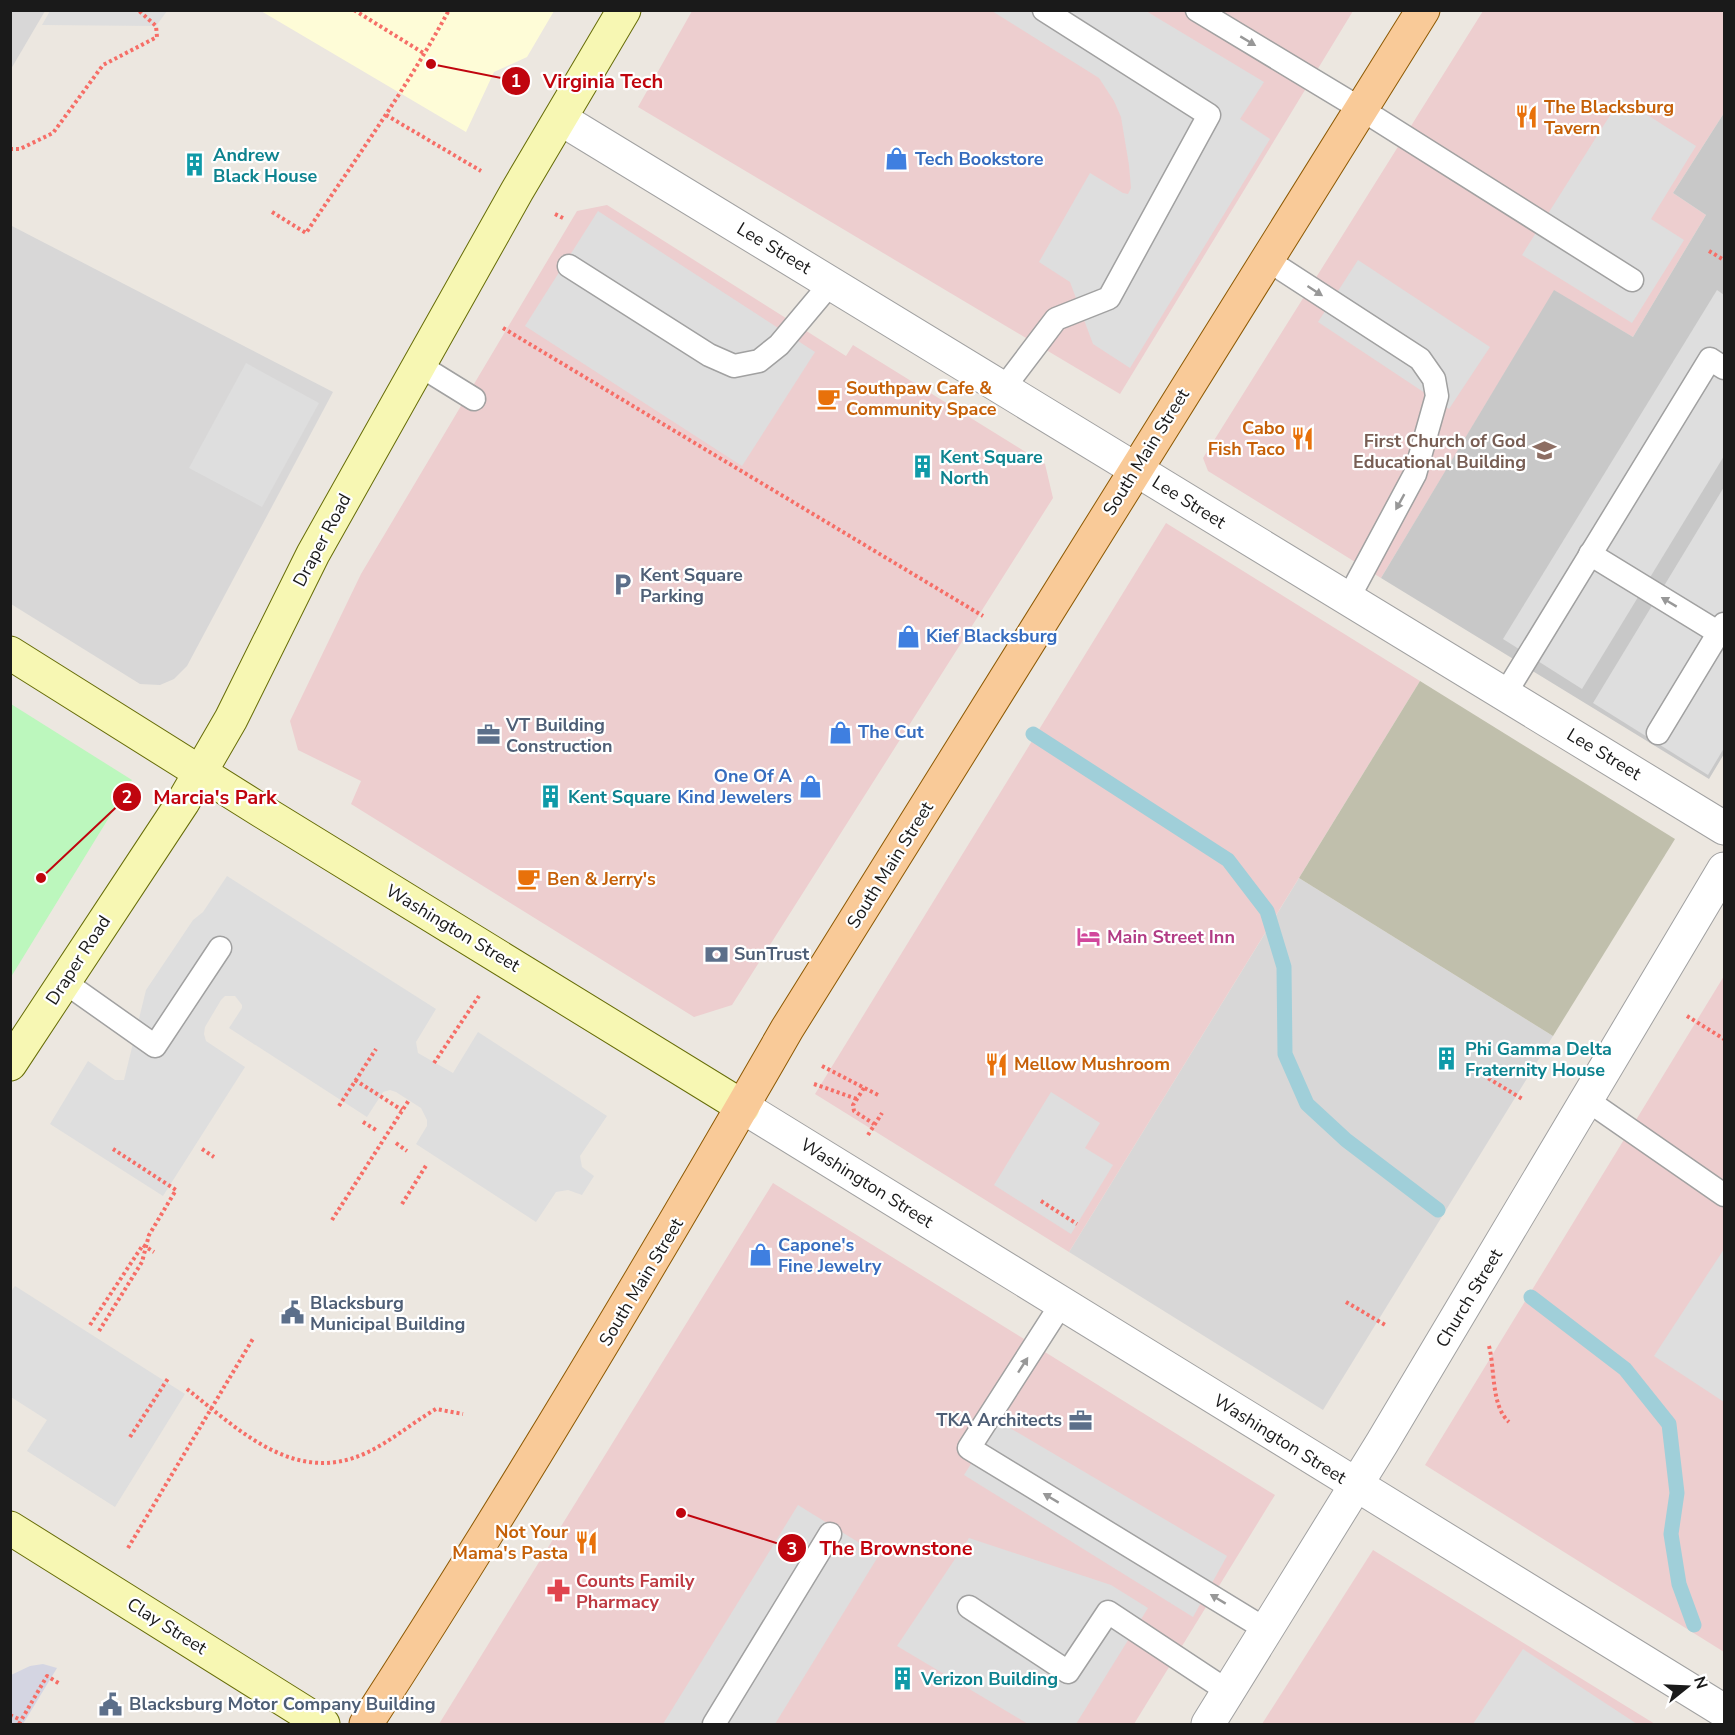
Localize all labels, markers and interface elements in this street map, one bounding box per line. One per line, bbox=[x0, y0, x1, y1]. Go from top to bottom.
one-way arrow bbox=[1240, 35, 1256, 46]
callout: Virginia Tech bbox=[501, 62, 675, 100]
text: Virginia Tech bbox=[542, 68, 663, 95]
text: 1 bbox=[511, 69, 521, 93]
place label: The Blacksburg Tavern bbox=[1544, 95, 1674, 140]
restaurant icon: The Blacksburg Tavern bbox=[1513, 104, 1539, 130]
place label: Andrew Black House bbox=[213, 143, 317, 188]
shop icon: Tech Bookstore bbox=[884, 146, 910, 172]
place label: Tech Bookstore bbox=[915, 147, 1044, 171]
building icon: Andrew Black House bbox=[182, 152, 208, 178]
street label: Lee Street bbox=[732, 216, 816, 280]
one-way arrow bbox=[1307, 285, 1323, 296]
place label: Southpaw Cafe & Community Space bbox=[846, 376, 997, 421]
street label: South Main Street bbox=[1097, 383, 1195, 520]
cafe icon: Southpaw Cafe & Community Space bbox=[815, 385, 841, 411]
place label: Cabo Fish Taco bbox=[1208, 416, 1285, 461]
restaurant icon: Cabo Fish Taco bbox=[1290, 425, 1316, 451]
place label: First Church of God Educational Building bbox=[1353, 429, 1526, 474]
school or university icon: First Church of God Educational Building bbox=[1531, 438, 1557, 464]
place label: Kent Square North bbox=[940, 445, 1043, 490]
building icon: Kent Square North bbox=[909, 454, 935, 480]
street label: Lee Street bbox=[1148, 470, 1231, 534]
street label: Draper Road bbox=[287, 489, 357, 591]
one-way arrow bbox=[1395, 493, 1405, 510]
place label: Kent Square Parking bbox=[640, 563, 743, 608]
parking icon: Kent Square Parking bbox=[609, 572, 635, 598]
one-way arrow bbox=[1661, 597, 1677, 608]
shop icon: Kief Blacksburg bbox=[895, 623, 921, 649]
place label: Kief Blacksburg bbox=[926, 624, 1057, 648]
place label: VT Building Construction bbox=[505, 713, 613, 758]
shop icon: The Cut bbox=[827, 719, 853, 745]
place label: The Cut bbox=[858, 720, 924, 744]
office icon: VT Building Construction bbox=[475, 722, 501, 748]
street label: Lee Street bbox=[1562, 722, 1646, 786]
place label: One Of A Kind Jewelers bbox=[677, 764, 793, 809]
shop icon: One Of A Kind Jewelers bbox=[797, 773, 823, 799]
callout: Marcia's Park bbox=[112, 778, 289, 816]
text: Marcia's Park bbox=[153, 784, 278, 811]
building icon: Kent Square bbox=[537, 784, 563, 810]
text: 2 bbox=[122, 785, 132, 809]
place label: Kent Square bbox=[568, 785, 671, 809]
street label: South Main Street bbox=[841, 796, 939, 933]
cafe icon: Ben & Jerry's bbox=[516, 866, 542, 892]
place label: Ben & Jerry's bbox=[547, 867, 656, 891]
street label: Washington Street bbox=[382, 878, 525, 978]
street label: Draper Road bbox=[40, 911, 116, 1009]
hotel icon: Main Street Inn bbox=[1076, 924, 1102, 950]
place label: Main Street Inn bbox=[1107, 925, 1235, 949]
bank icon: SunTrust bbox=[703, 941, 729, 967]
place label: SunTrust bbox=[734, 942, 809, 966]
place label: Phi Gamma Delta Fraternity House bbox=[1465, 1037, 1612, 1082]
building icon: Phi Gamma Delta Fraternity House bbox=[1434, 1046, 1460, 1072]
restaurant icon: Mellow Mushroom bbox=[983, 1051, 1009, 1077]
place label: Mellow Mushroom bbox=[1014, 1052, 1170, 1076]
street label: Washington Street bbox=[796, 1132, 939, 1234]
street label: South Main Street bbox=[593, 1213, 689, 1350]
place label: Capone's Fine Jewelry bbox=[778, 1233, 882, 1278]
shop icon: Capone's Fine Jewelry bbox=[747, 1242, 773, 1268]
street label: Church Street bbox=[1430, 1244, 1508, 1352]
place label: Blacksburg Municipal Building bbox=[310, 1291, 465, 1336]
public building icon: Blacksburg Municipal Building bbox=[279, 1300, 305, 1326]
one-way arrow bbox=[1017, 1357, 1029, 1373]
street label: Washington Street bbox=[1209, 1388, 1352, 1490]
office icon: TKA Architects bbox=[1067, 1407, 1093, 1433]
place label: TKA Architects bbox=[936, 1408, 1062, 1432]
one-way arrow bbox=[1043, 1492, 1059, 1503]
place label: Not Your Mama's Pasta bbox=[452, 1520, 568, 1565]
restaurant icon: Not Your Mama's Pasta bbox=[573, 1529, 599, 1555]
callout: The Brownstone bbox=[777, 1529, 985, 1567]
text: The Brownstone bbox=[819, 1535, 973, 1562]
text: 3 bbox=[787, 1537, 797, 1561]
place label: Counts Family Pharmacy bbox=[576, 1569, 695, 1614]
pharmacy icon: Counts Family Pharmacy bbox=[545, 1578, 571, 1604]
street label: Clay Street bbox=[123, 1592, 212, 1660]
one-way arrow bbox=[1210, 1594, 1226, 1605]
north arrow bbox=[1657, 1657, 1717, 1717]
building icon: Verizon Building bbox=[890, 1666, 916, 1692]
place label: Verizon Building bbox=[920, 1667, 1058, 1691]
text: N bbox=[1688, 1674, 1713, 1692]
public building icon: Blacksburg Motor Company Building bbox=[98, 1691, 124, 1717]
place label: Blacksburg Motor Company Building bbox=[129, 1692, 436, 1716]

